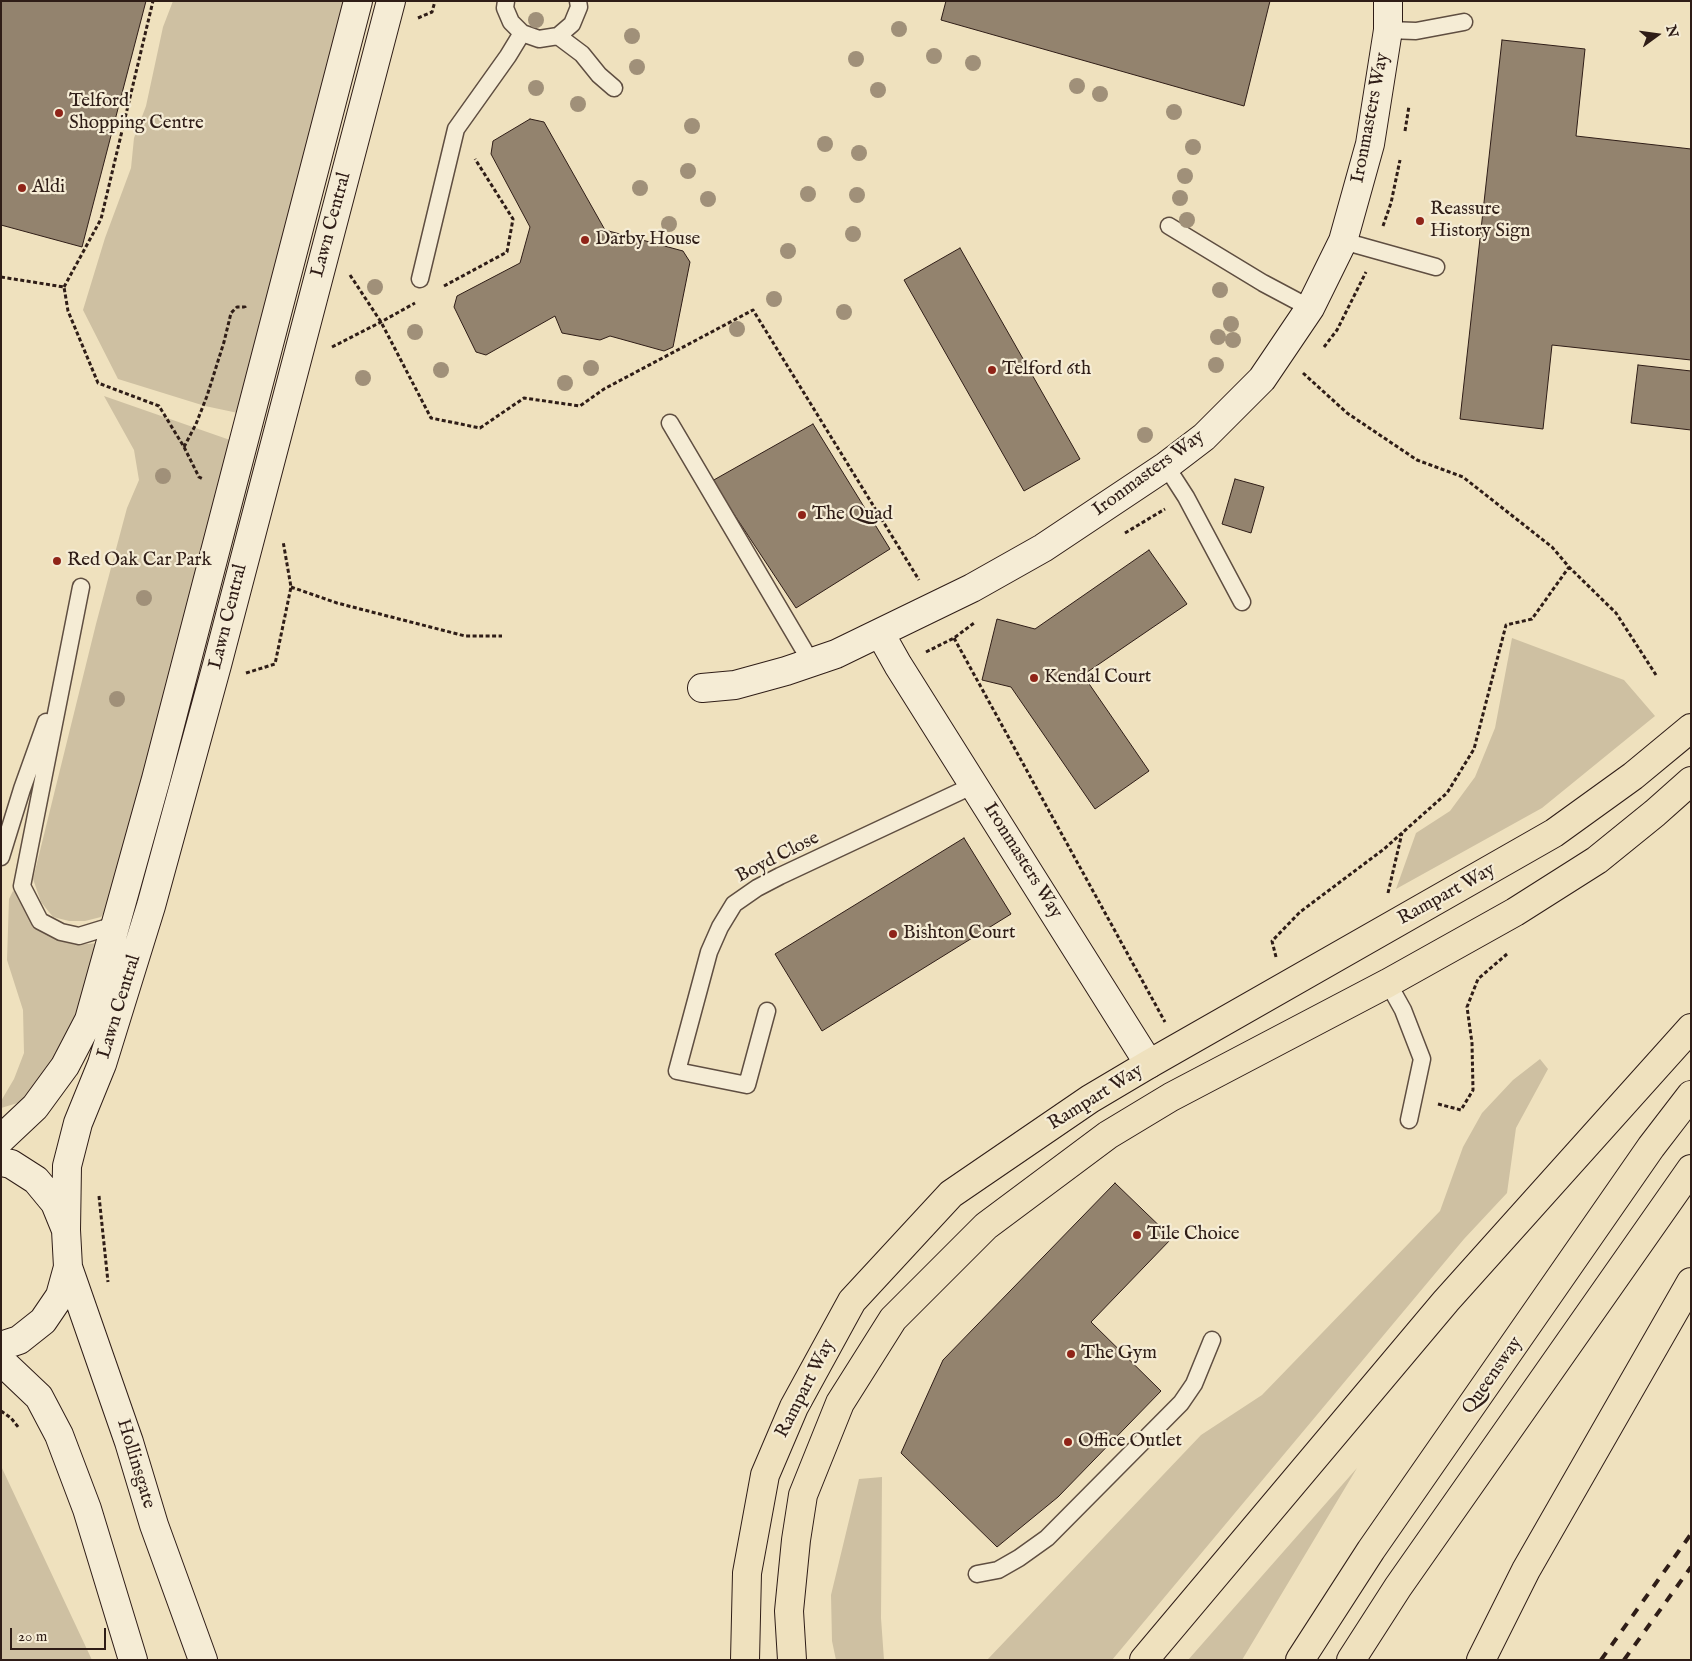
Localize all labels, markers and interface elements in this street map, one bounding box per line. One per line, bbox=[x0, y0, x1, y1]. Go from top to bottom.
north arrow bbox=[1632, 10, 1682, 60]
text: N bbox=[1661, 23, 1682, 39]
street label: Ironmasters Way bbox=[1347, 51, 1395, 185]
place label: Telford Shopping Centre bbox=[69, 91, 204, 135]
marker: Telford Shopping Centre bbox=[53, 107, 65, 119]
street label: Lawn Central bbox=[307, 170, 357, 280]
place label: Aldi bbox=[32, 177, 65, 199]
marker: Aldi bbox=[16, 182, 28, 194]
place label: Reassure History Sign bbox=[1430, 199, 1530, 243]
marker: Reassure History Sign bbox=[1414, 215, 1426, 227]
place label: Darby House bbox=[595, 229, 700, 251]
marker: Darby House bbox=[579, 234, 591, 246]
place label: Telford 6th bbox=[1002, 359, 1091, 381]
marker: Telford 6th bbox=[986, 364, 998, 376]
street label: Ironmasters Way bbox=[1089, 426, 1209, 522]
place label: The Quad bbox=[812, 504, 893, 526]
marker: The Quad bbox=[796, 509, 808, 521]
place label: Red Oak Car Park bbox=[67, 550, 212, 572]
marker: Red Oak Car Park bbox=[51, 555, 63, 567]
street label: Lawn Central bbox=[205, 562, 253, 672]
place label: Kendal Court bbox=[1044, 667, 1151, 689]
marker: Kendal Court bbox=[1028, 672, 1040, 684]
street label: Ironmasters Way bbox=[977, 799, 1067, 923]
street label: Boyd Close bbox=[733, 827, 823, 889]
street label: Rampart Way bbox=[1394, 859, 1500, 931]
place label: Bishton Court bbox=[903, 923, 1015, 945]
marker: Bishton Court bbox=[887, 928, 899, 940]
street label: Lawn Central bbox=[93, 952, 147, 1062]
street label: Rampart Way bbox=[1044, 1060, 1148, 1136]
place label: Tile Choice bbox=[1147, 1224, 1240, 1246]
marker: Tile Choice bbox=[1131, 1229, 1143, 1241]
street label: Queensway bbox=[1458, 1333, 1528, 1419]
street label: Rampart Way bbox=[771, 1336, 841, 1442]
place label: The Gym bbox=[1081, 1343, 1157, 1365]
marker: The Gym bbox=[1065, 1348, 1077, 1360]
street label: Hollinsgate bbox=[111, 1417, 159, 1511]
place label: Office Outlet bbox=[1078, 1431, 1182, 1453]
marker: Office Outlet bbox=[1062, 1436, 1074, 1448]
scale bar bbox=[12, 1618, 109, 1650]
text: 20 m bbox=[18, 1627, 47, 1646]

